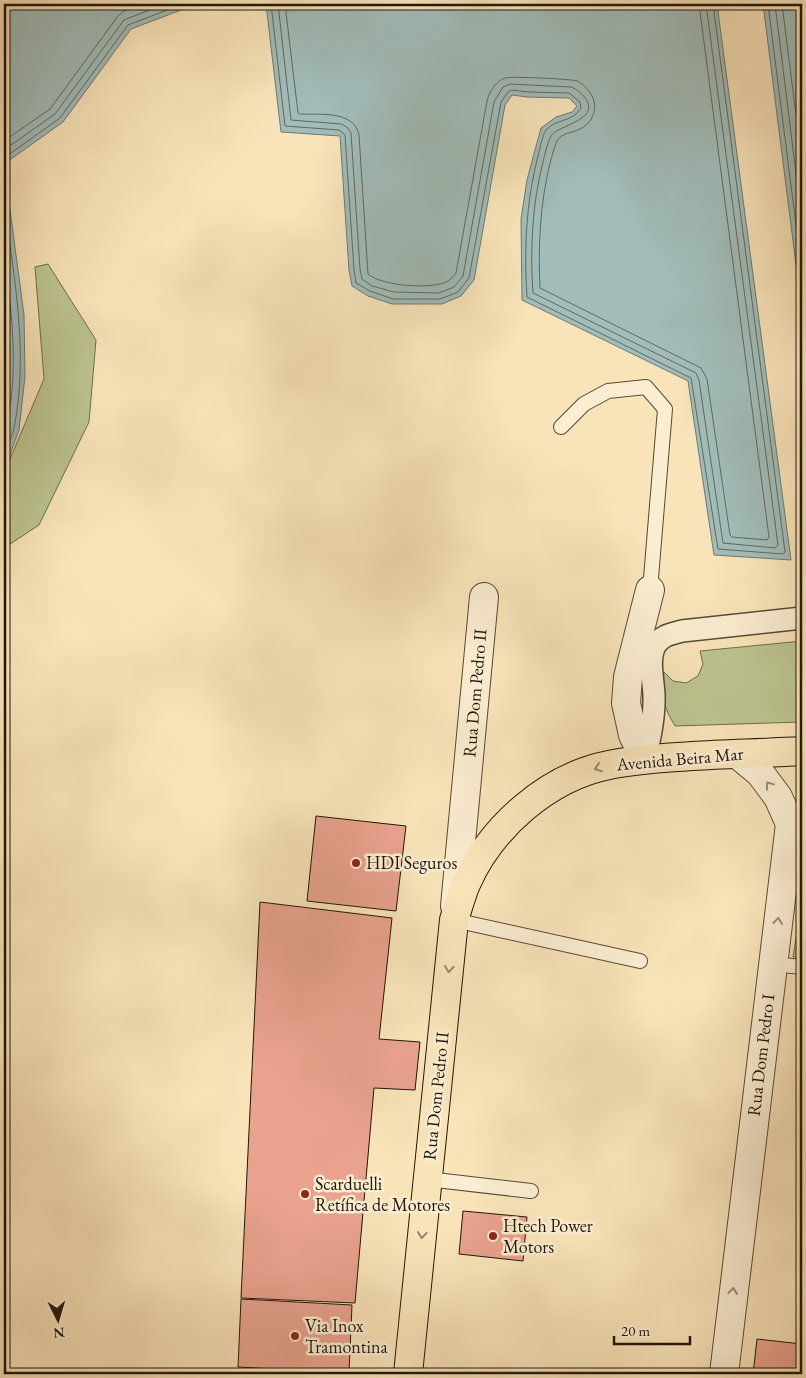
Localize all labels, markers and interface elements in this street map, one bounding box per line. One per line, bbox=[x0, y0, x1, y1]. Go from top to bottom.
street label: Rua Dom Pedro II bbox=[457, 628, 492, 758]
street label: Avenida Beira Mar bbox=[615, 741, 744, 776]
one-way arrow bbox=[594, 762, 602, 772]
one-way arrow bbox=[767, 782, 775, 791]
place label: HDI Seguros bbox=[366, 851, 457, 874]
marker: HDI Seguros bbox=[350, 857, 362, 869]
one-way arrow bbox=[772, 917, 783, 925]
one-way arrow bbox=[444, 965, 455, 973]
street label: Rua Dom Pedro I bbox=[742, 993, 779, 1117]
street label: Rua Dom Pedro II bbox=[417, 1031, 454, 1161]
place label: Scarduelli Retífica de Motores bbox=[315, 1172, 450, 1216]
marker: Scarduelli Retífica de Motores bbox=[299, 1188, 311, 1200]
place label: Htech Power Motors bbox=[503, 1214, 593, 1258]
marker: Htech Power Motors bbox=[487, 1230, 499, 1242]
one-way arrow bbox=[417, 1231, 428, 1239]
one-way arrow bbox=[727, 1287, 738, 1295]
north arrow bbox=[32, 1296, 82, 1346]
scale bar bbox=[614, 1313, 690, 1345]
place label: Via Inox Tramontina bbox=[305, 1314, 388, 1358]
text: 20 m bbox=[621, 1321, 650, 1340]
text: N bbox=[52, 1323, 66, 1342]
marker: Via Inox Tramontina bbox=[289, 1330, 301, 1342]

